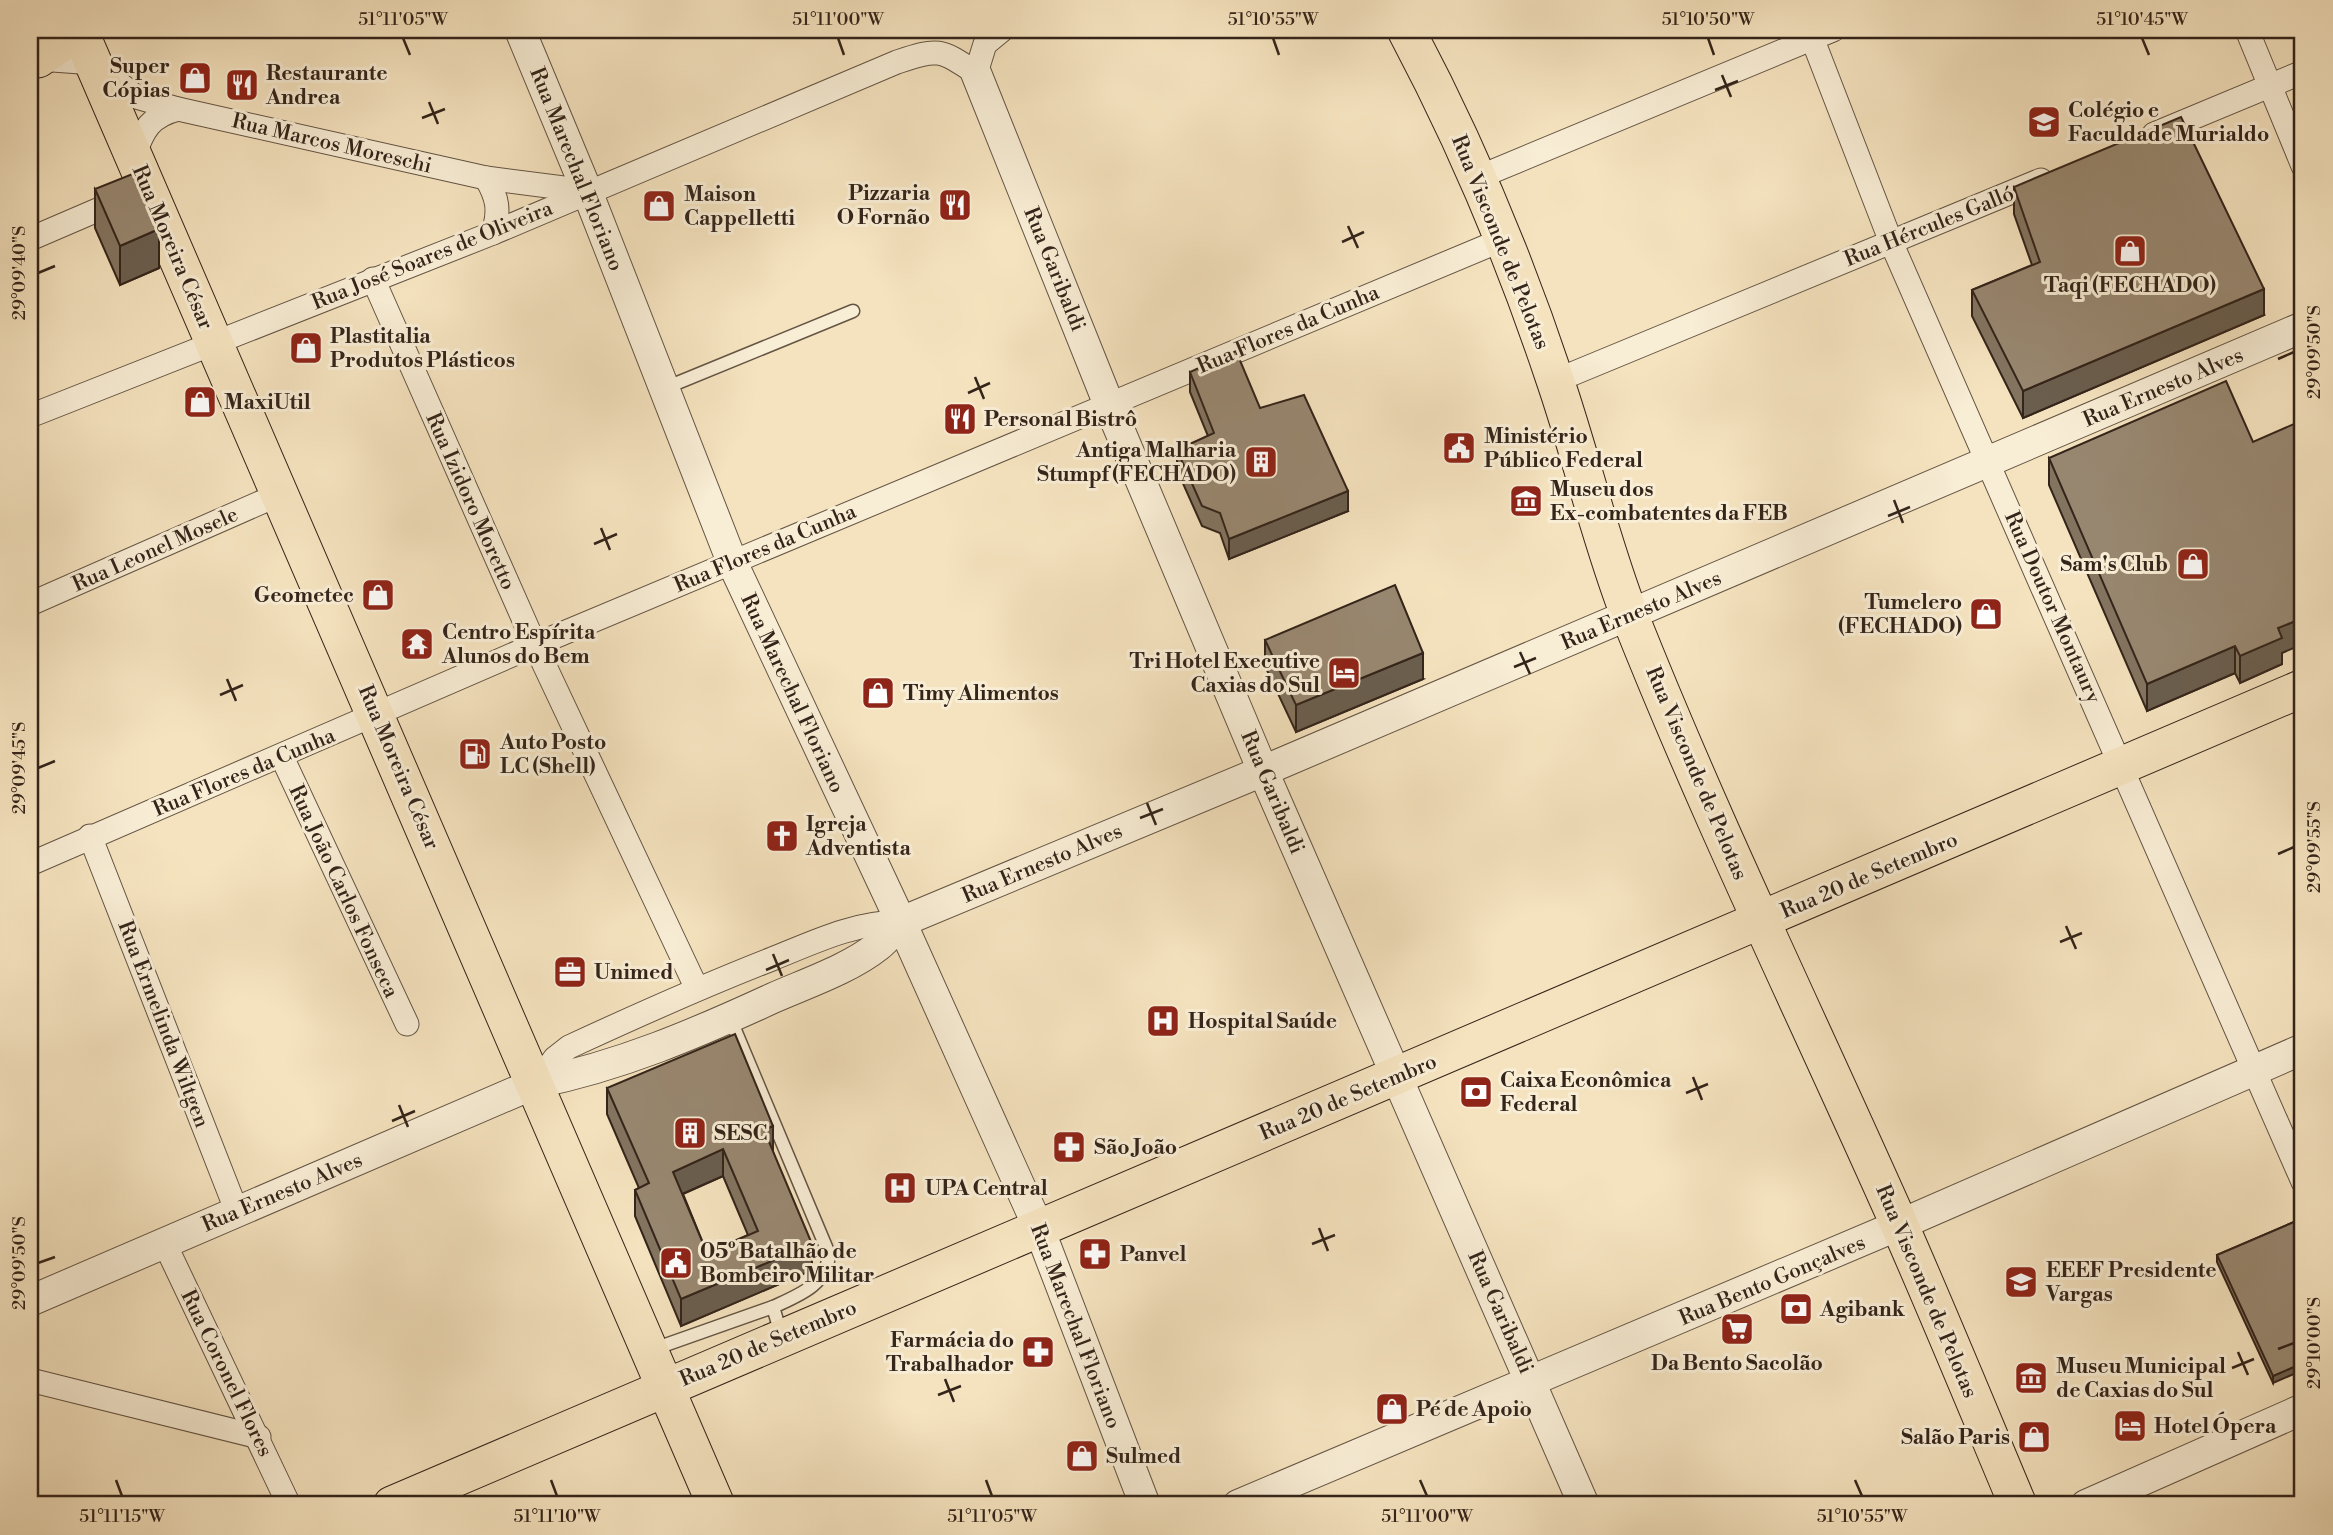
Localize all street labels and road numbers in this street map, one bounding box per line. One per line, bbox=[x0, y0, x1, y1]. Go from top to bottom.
street label: Rua Marechal Floriano bbox=[523, 64, 629, 275]
street label: Rua Marcos Moreschi bbox=[229, 108, 434, 180]
street label: Rua Visconde de Pelotas bbox=[1445, 131, 1555, 353]
street label: Rua Moreira César bbox=[126, 161, 218, 334]
street label: Rua Hércules Galló bbox=[1841, 181, 2018, 273]
street label: Rua José Soares de Oliveira bbox=[308, 195, 557, 316]
street label: Rua Garibaldi bbox=[1017, 203, 1091, 335]
street label: Rua Flores da Cunha bbox=[1193, 280, 1384, 380]
street label: Rua Ernesto Alves bbox=[2079, 342, 2248, 433]
street label: Rua Izidoro Moretto bbox=[419, 409, 521, 594]
street label: Rua Flores da Cunha bbox=[670, 499, 861, 599]
street label: Rua Leonel Mosele bbox=[69, 502, 242, 598]
street label: Rua Doutor Montaury bbox=[1998, 507, 2106, 708]
street label: Rua Ernesto Alves bbox=[1557, 565, 1726, 656]
street label: Rua Marechal Floriano bbox=[734, 589, 850, 797]
street label: Rua Visconde de Pelotas bbox=[1639, 663, 1753, 884]
street label: Rua Moreira César bbox=[352, 681, 444, 854]
street label: Rua Flores da Cunha bbox=[149, 723, 340, 823]
street label: Rua Garibaldi bbox=[1234, 727, 1310, 858]
street label: Rua João Carlos Fonseca bbox=[282, 781, 404, 1002]
street label: Rua Ernesto Alves bbox=[958, 818, 1127, 909]
street label: Rua 20 de Setembro bbox=[1777, 827, 1962, 925]
street label: Rua Ermelinda Wiltgen bbox=[112, 917, 215, 1132]
street label: Rua 20 de Setembro bbox=[1256, 1049, 1441, 1147]
street label: Rua Ernesto Alves bbox=[198, 1147, 367, 1238]
street label: Rua Visconde de Pelotas bbox=[1869, 1181, 1983, 1402]
street label: Rua Marechal Floriano bbox=[1024, 1220, 1126, 1433]
street label: Rua Bento Gonçalves bbox=[1675, 1230, 1870, 1332]
street label: Rua Garibaldi bbox=[1461, 1247, 1539, 1378]
street label: Rua Coronel Flores bbox=[174, 1286, 278, 1461]
street label: Rua 20 de Setembro bbox=[676, 1295, 861, 1393]

